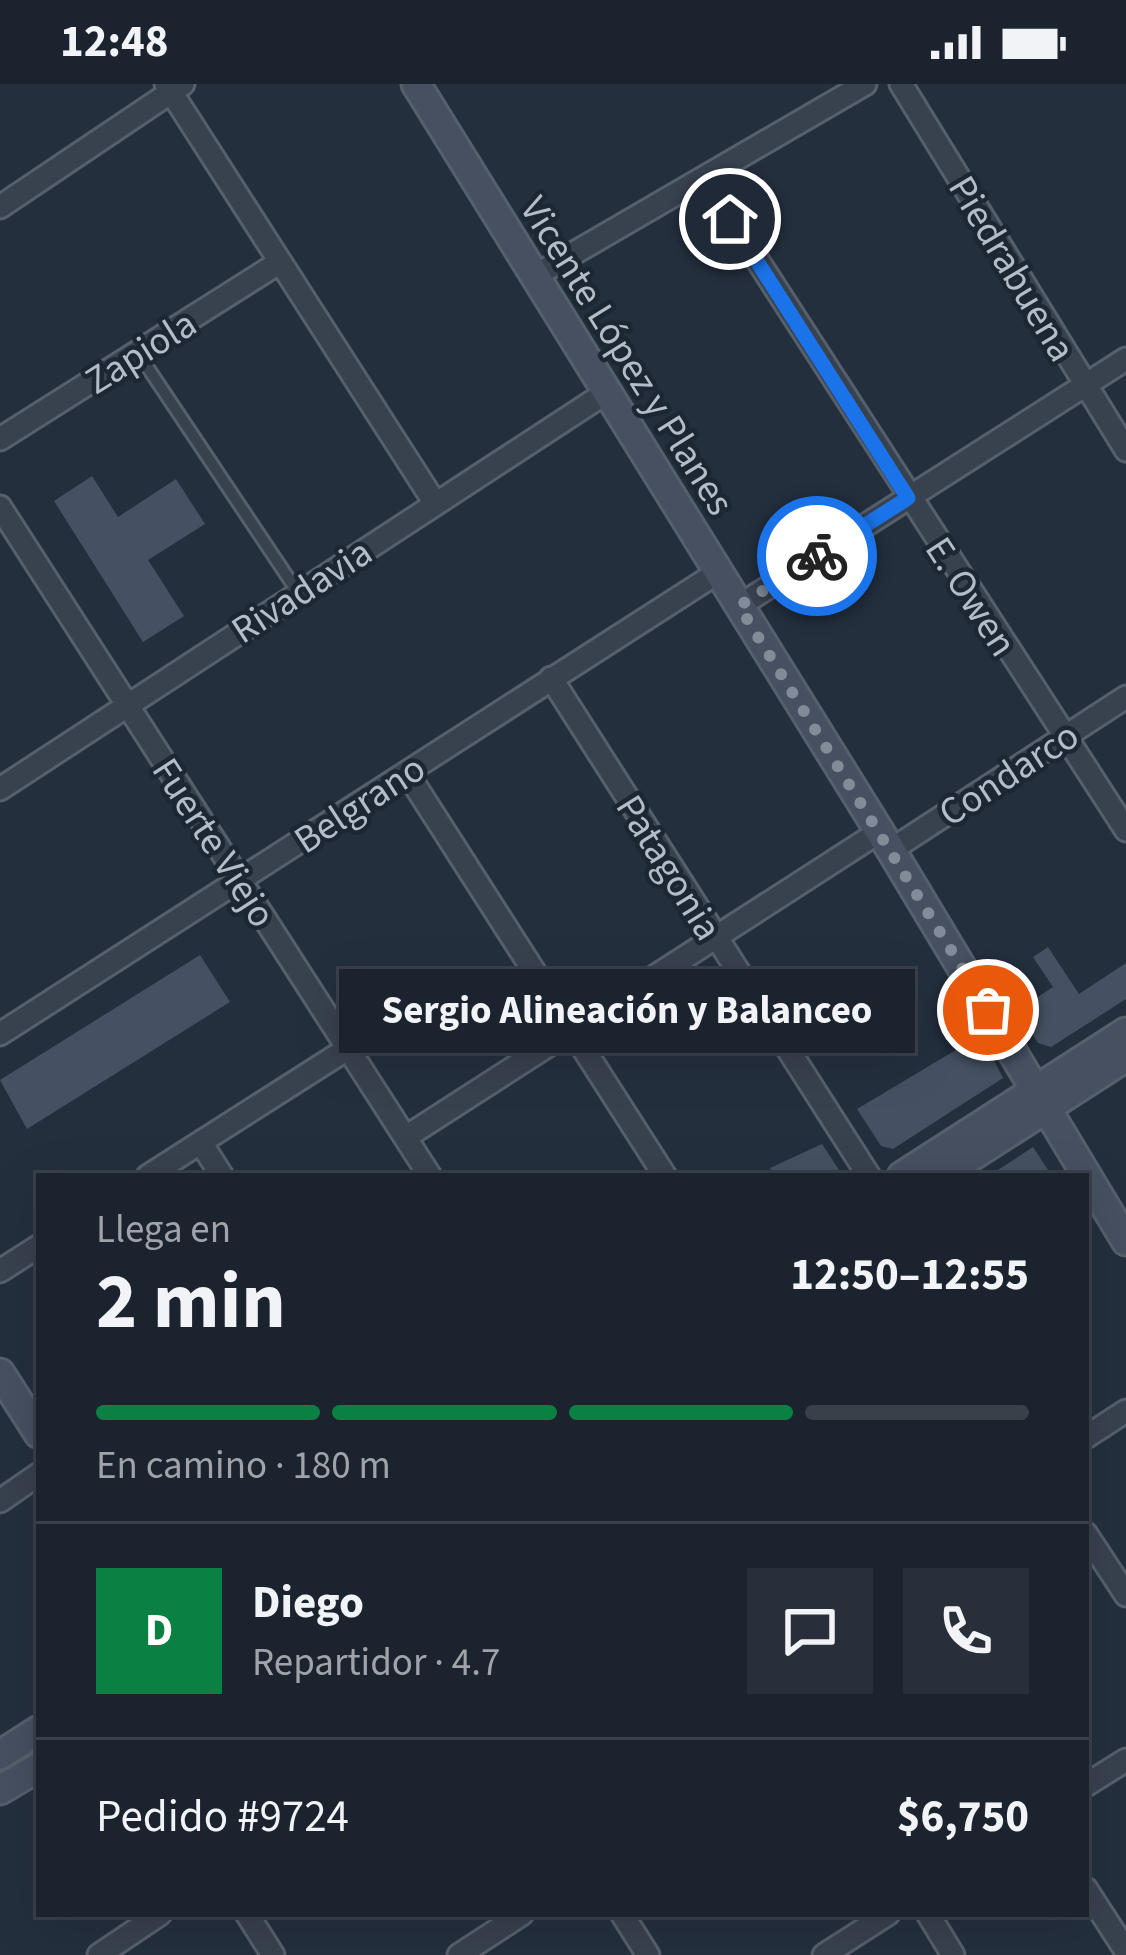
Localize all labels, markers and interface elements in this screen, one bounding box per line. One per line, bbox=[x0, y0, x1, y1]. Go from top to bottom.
text: 12:48 bbox=[60, 10, 169, 74]
street label: Piedrabuena bbox=[934, 165, 1089, 373]
pin bbox=[679, 168, 781, 270]
street label: Vicente López y Planes bbox=[505, 186, 747, 526]
icon: home bbox=[697, 186, 763, 252]
street label: Zapiola bbox=[74, 297, 208, 409]
courier bbox=[757, 496, 877, 616]
icon: bike bbox=[784, 523, 850, 589]
street label: Rivadavia bbox=[221, 525, 383, 658]
street label: E. Owen bbox=[911, 526, 1030, 668]
street label: Condarco bbox=[928, 708, 1090, 841]
street label: Belgrano bbox=[283, 741, 437, 868]
street label: Fuerte Viejo bbox=[137, 747, 289, 939]
street label: Patagonia bbox=[602, 784, 735, 952]
pin bbox=[937, 959, 1039, 1061]
callout: Sergio Alineación y Balanceo bbox=[340, 968, 916, 1052]
icon: bag bbox=[955, 977, 1021, 1043]
text: Sergio Alineación y Balanceo bbox=[381, 983, 873, 1039]
text: Llega en bbox=[96, 1202, 231, 1258]
text: 12:50–12:55 bbox=[790, 1243, 1029, 1307]
text: 2 min bbox=[96, 1247, 286, 1358]
text: En camino · 180 m bbox=[96, 1438, 391, 1494]
button: chat bbox=[747, 1568, 873, 1694]
button: phone bbox=[903, 1568, 1029, 1694]
text: Diego bbox=[252, 1571, 364, 1635]
text: D bbox=[145, 1599, 173, 1663]
text: Repartidor · 4.7 bbox=[252, 1635, 500, 1691]
text: Pedido #9724 bbox=[96, 1785, 349, 1849]
text: $6,750 bbox=[897, 1785, 1029, 1849]

